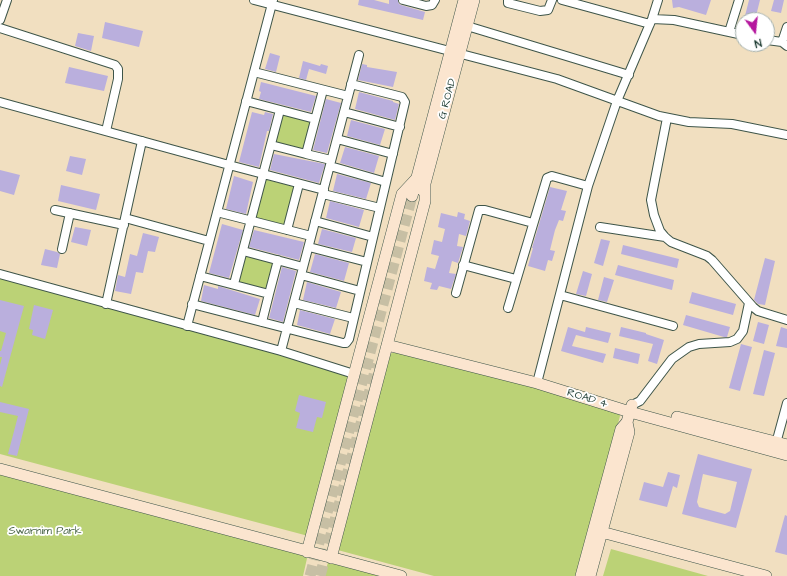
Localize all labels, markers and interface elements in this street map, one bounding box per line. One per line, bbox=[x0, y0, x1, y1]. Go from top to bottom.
north arrow bbox=[735, 12, 775, 52]
text: N bbox=[753, 35, 763, 51]
street label: G ROAD bbox=[436, 77, 460, 121]
street label: ROAD 4 bbox=[565, 387, 609, 411]
park label: Swarnim Park bbox=[8, 525, 82, 539]

